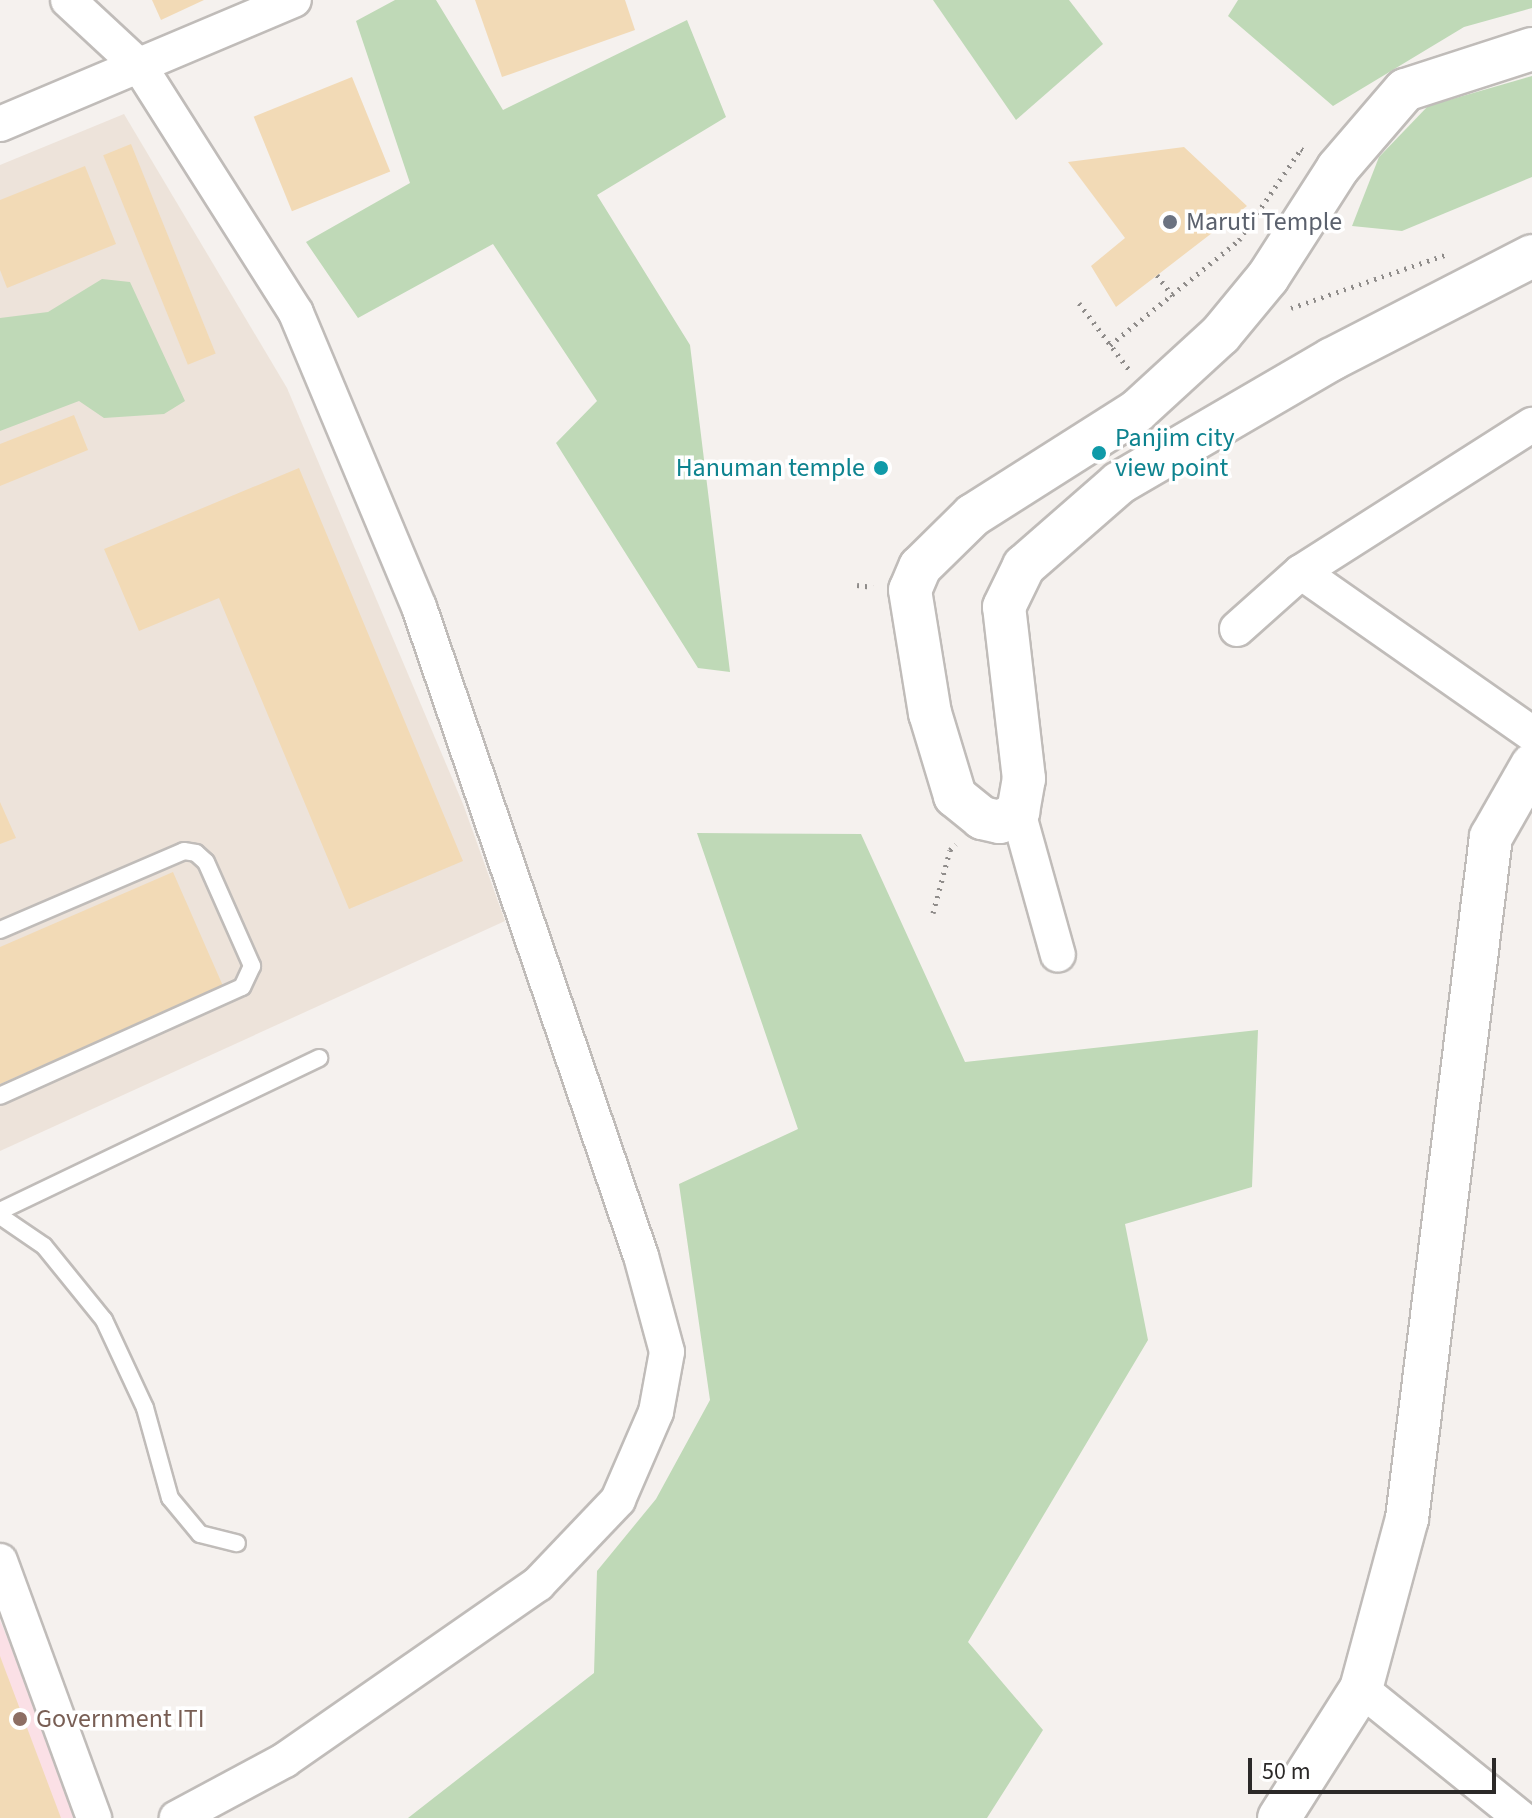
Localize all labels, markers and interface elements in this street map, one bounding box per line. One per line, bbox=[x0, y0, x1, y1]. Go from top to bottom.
place label: Maruti Temple bbox=[1186, 206, 1342, 238]
marker: Maruti Temple bbox=[1161, 213, 1179, 231]
place label: Panjim city view point bbox=[1115, 422, 1235, 484]
marker: Panjim city view point bbox=[1090, 444, 1108, 462]
place label: Hanuman temple bbox=[676, 452, 865, 484]
marker: Hanuman temple bbox=[872, 459, 890, 477]
place label: Government ITI bbox=[36, 1703, 204, 1735]
marker: Government ITI bbox=[11, 1710, 29, 1728]
scale bar bbox=[1252, 1742, 1500, 1792]
text: 50 m bbox=[1262, 1754, 1311, 1789]

